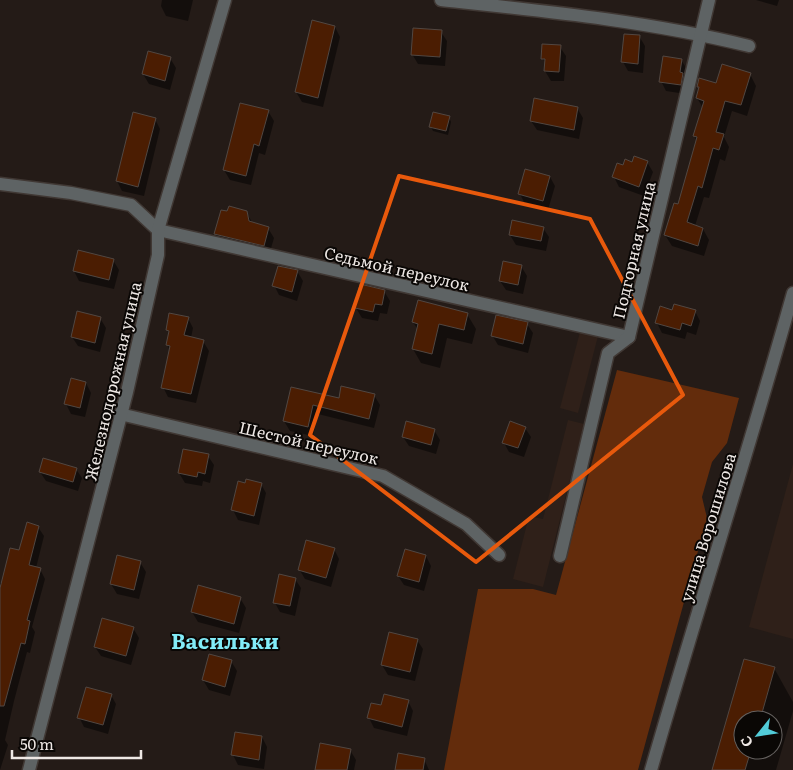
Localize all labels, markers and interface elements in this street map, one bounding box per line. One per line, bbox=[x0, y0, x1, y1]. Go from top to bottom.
street label: Подгорная улица bbox=[605, 178, 661, 321]
street label: Седьмой переулок bbox=[322, 240, 472, 296]
street label: Железнодорожная улица bbox=[77, 279, 147, 483]
street label: Шестой переулок bbox=[237, 414, 382, 470]
street label: улица Ворошилова bbox=[673, 449, 741, 604]
district label: Васильки bbox=[171, 624, 279, 655]
north arrow bbox=[733, 710, 783, 760]
scale bar bbox=[12, 728, 141, 760]
text: 50 m bbox=[20, 732, 54, 755]
text: С bbox=[735, 733, 757, 751]

